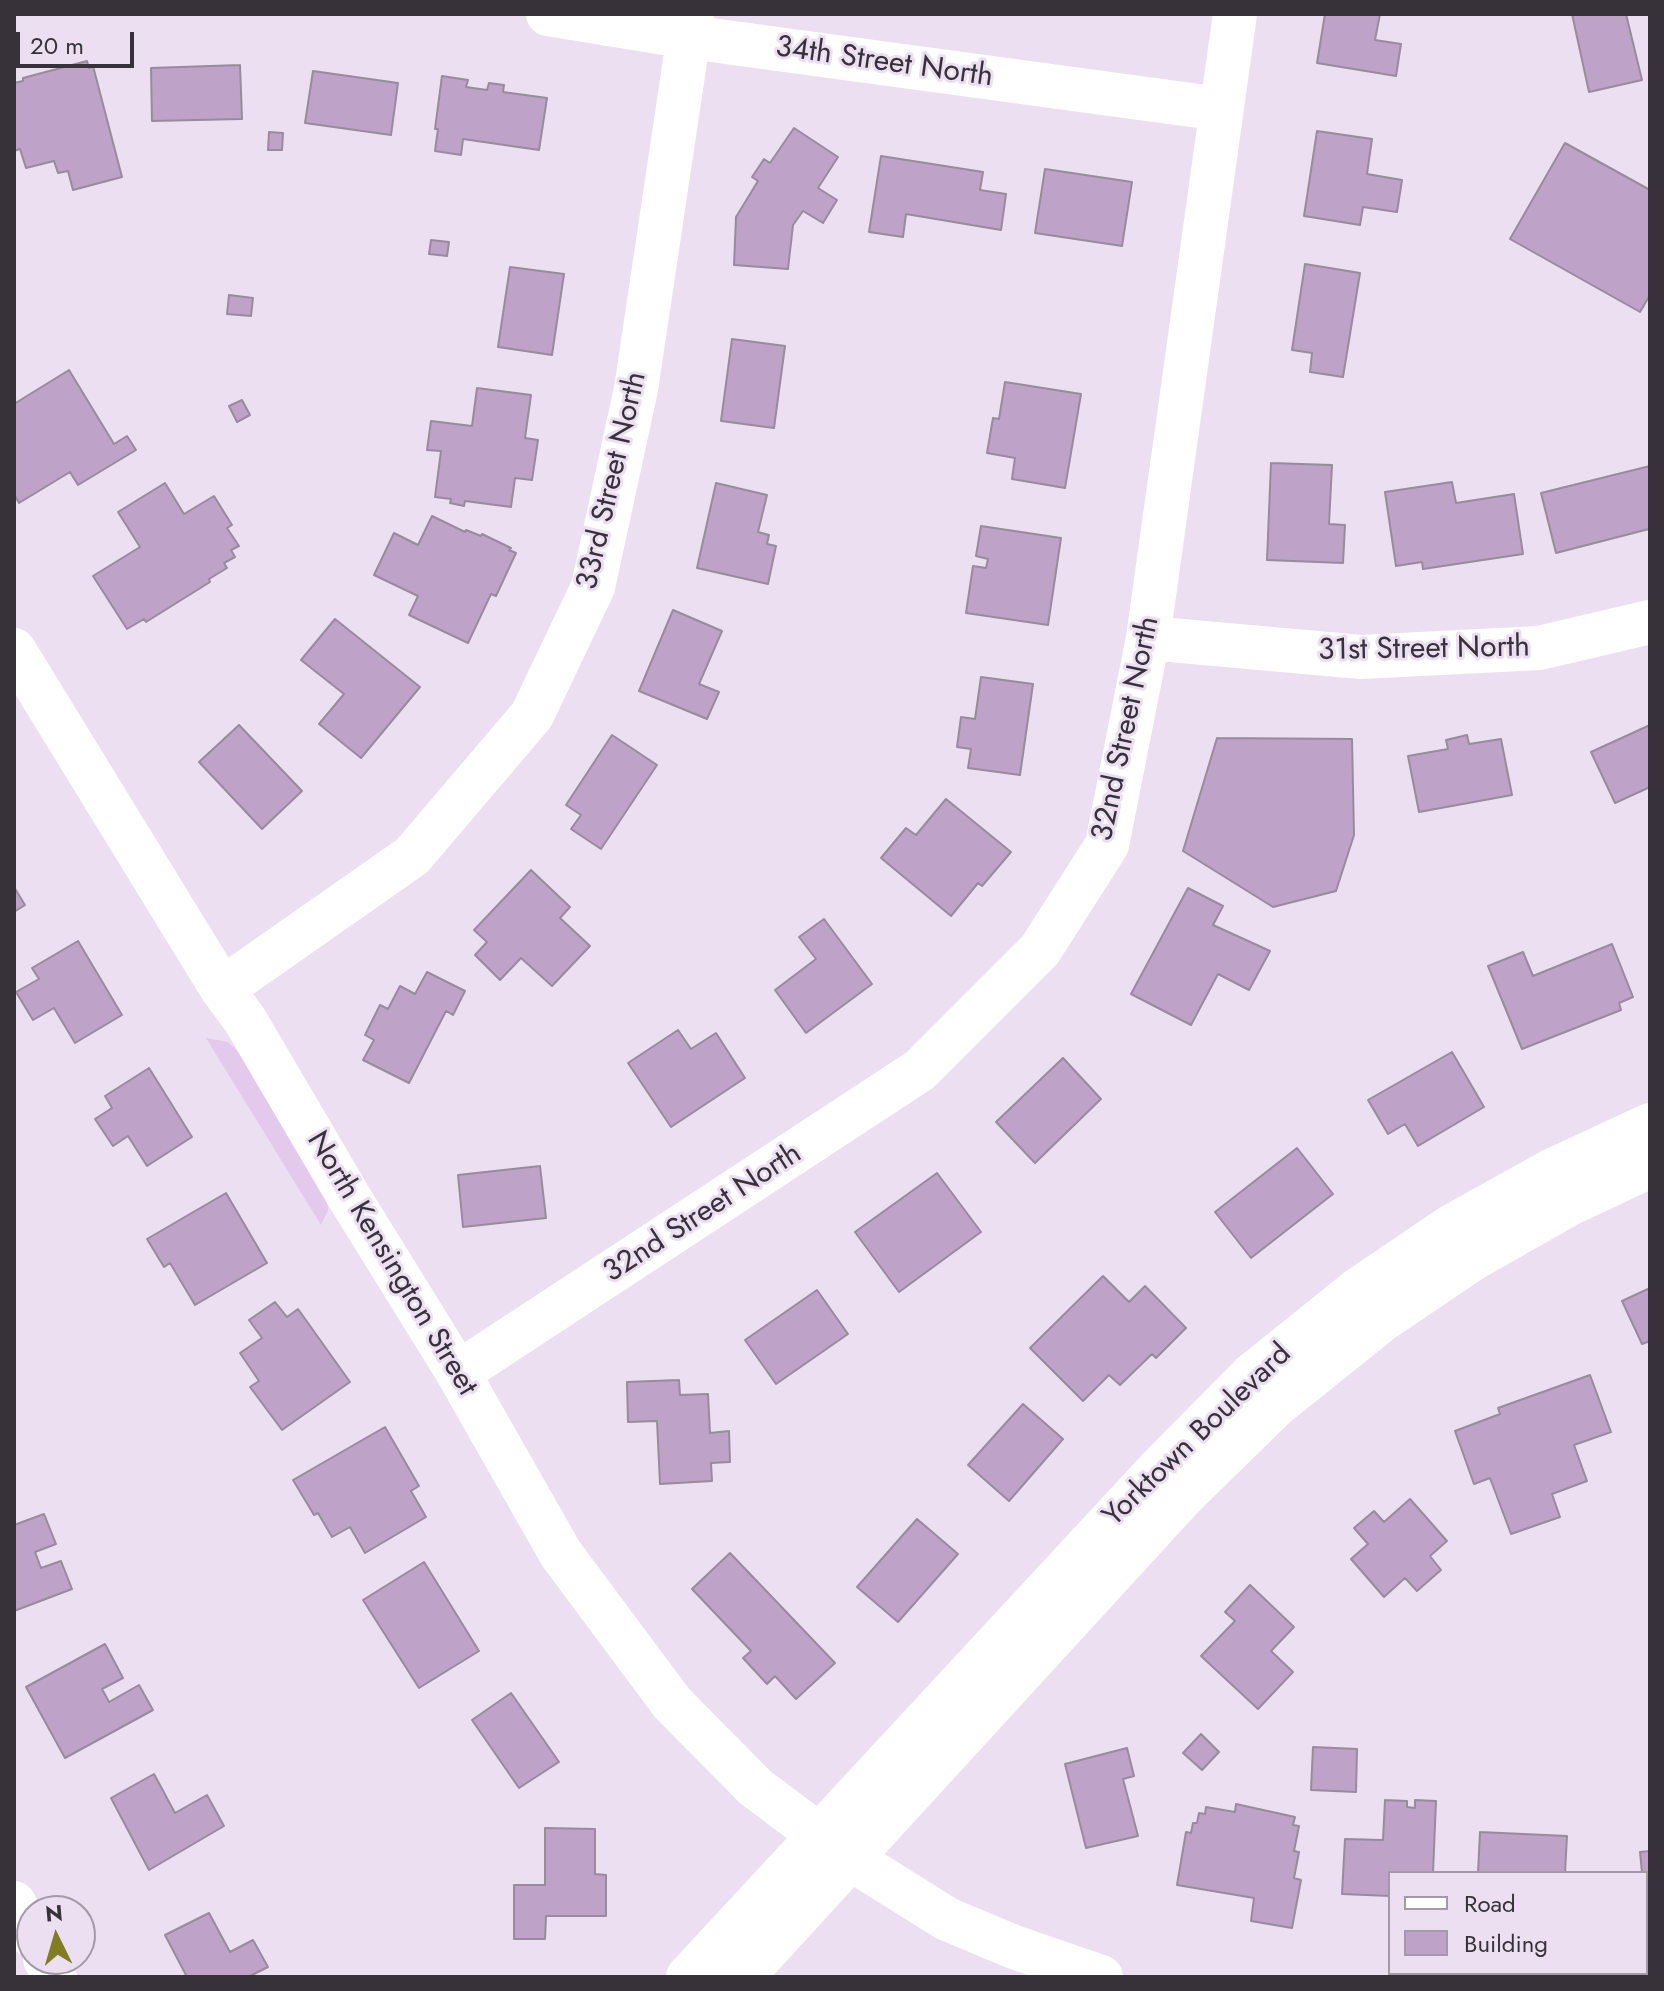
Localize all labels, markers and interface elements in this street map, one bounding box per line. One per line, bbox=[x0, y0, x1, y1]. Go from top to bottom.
scale bar bbox=[20, 16, 138, 66]
text: 20 m bbox=[30, 28, 84, 63]
street label: 34th Street North bbox=[773, 30, 995, 96]
street label: 33rd Street North bbox=[570, 369, 656, 593]
street label: 32nd Street North bbox=[1086, 613, 1168, 845]
street label: 31st Street North bbox=[1318, 630, 1530, 670]
street label: North Kensington Street bbox=[298, 1125, 484, 1403]
street label: 32nd Street North bbox=[597, 1137, 809, 1291]
street label: Yorktown Boulevard bbox=[1096, 1337, 1300, 1535]
legend bbox=[1388, 1871, 1648, 1975]
text: Road bbox=[1464, 1886, 1516, 1921]
north arrow bbox=[16, 1895, 96, 1975]
text: N bbox=[44, 1896, 64, 1930]
text: Building bbox=[1464, 1926, 1548, 1961]

